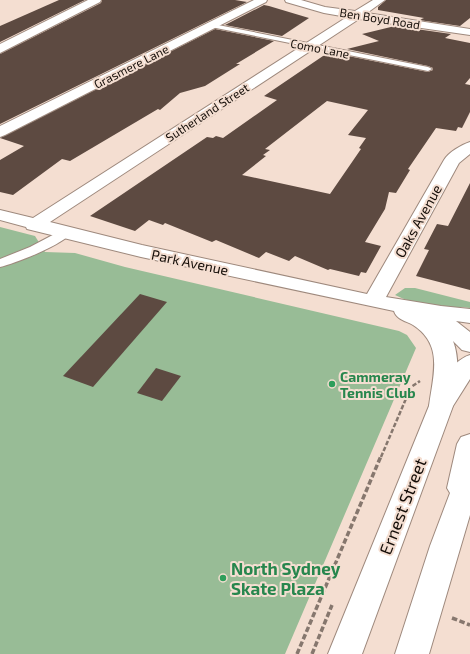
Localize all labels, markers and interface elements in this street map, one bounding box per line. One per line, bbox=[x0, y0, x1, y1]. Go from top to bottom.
street label: Ben Boyd Road bbox=[339, 5, 421, 31]
street label: Como Lane bbox=[289, 35, 351, 61]
street label: Grasmere Lane bbox=[91, 41, 171, 91]
street label: Sutherland Street bbox=[163, 80, 252, 144]
street label: Oaks Avenue bbox=[391, 181, 445, 261]
street label: Park Avenue bbox=[150, 246, 230, 278]
place label: Cammeray Tennis Club bbox=[340, 368, 416, 401]
marker: Cammeray Tennis Club bbox=[327, 379, 337, 389]
street label: Ernest Street bbox=[374, 455, 430, 557]
place label: North Sydney Skate Plaza bbox=[231, 558, 341, 598]
marker: North Sydney Skate Plaza bbox=[218, 573, 228, 583]

